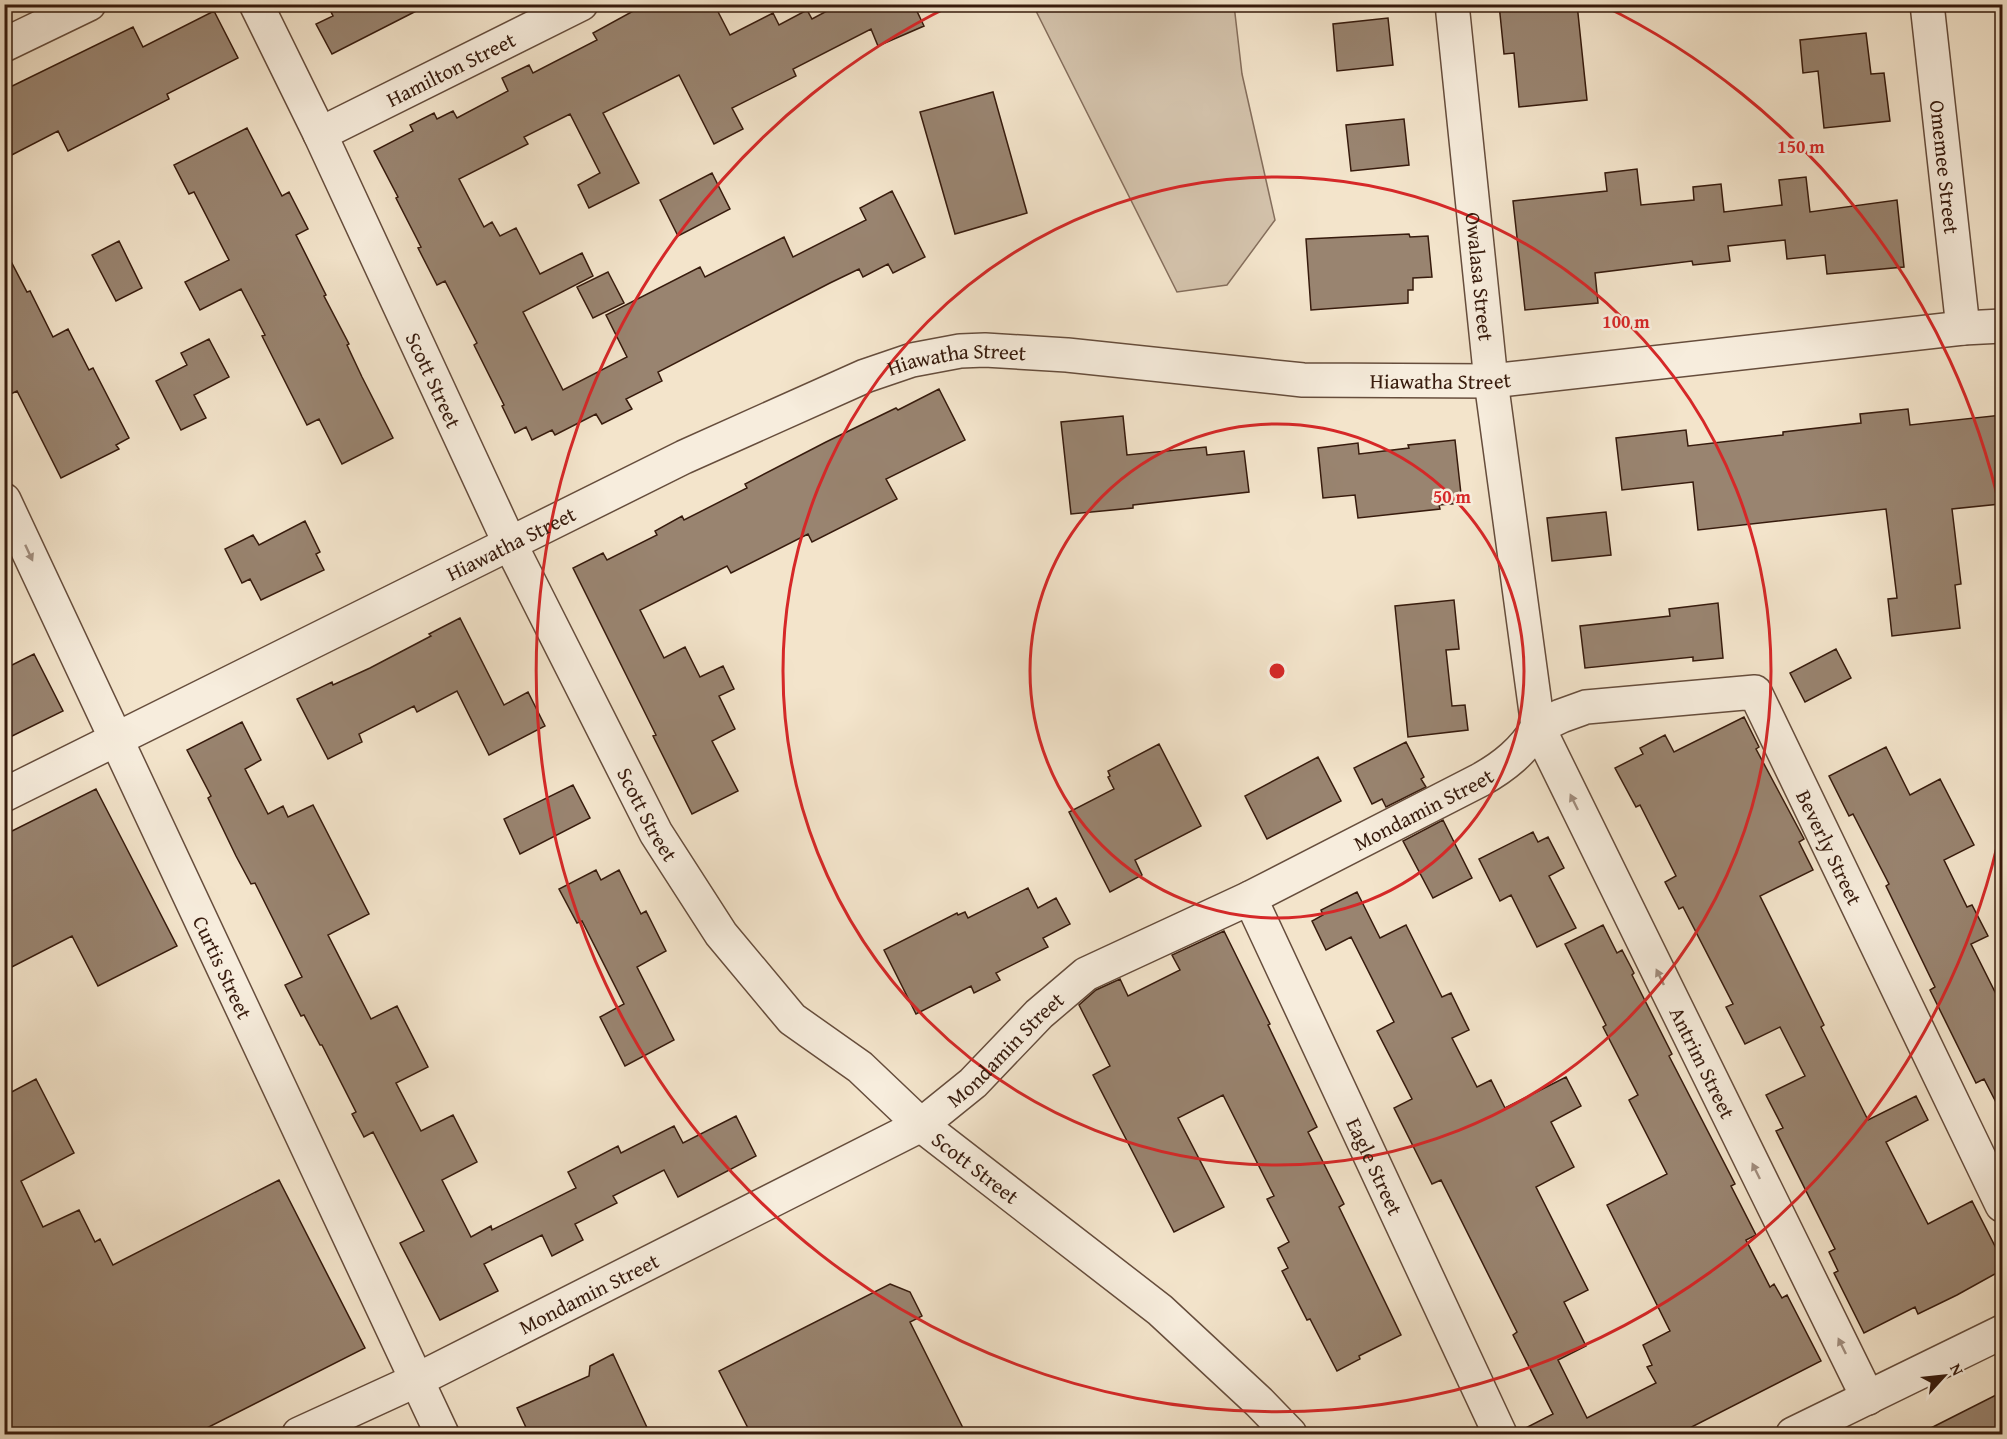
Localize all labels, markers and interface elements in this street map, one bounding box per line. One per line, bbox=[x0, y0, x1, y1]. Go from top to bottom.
street label: Hamilton Street bbox=[381, 23, 521, 114]
street label: Omemee Street bbox=[1922, 98, 1968, 236]
text: 150 m bbox=[1777, 133, 1825, 160]
street label: Owalasa Street bbox=[1458, 211, 1502, 343]
text: 100 m bbox=[1602, 308, 1650, 335]
street label: Scott Street bbox=[398, 327, 470, 434]
street label: Hiawatha Street bbox=[883, 334, 1028, 383]
street label: Hiawatha Street bbox=[1370, 363, 1513, 397]
text: 50 m bbox=[1433, 483, 1472, 510]
street label: Hiawatha Street bbox=[441, 498, 581, 588]
one-way arrow bbox=[24, 544, 34, 562]
centre of rings bbox=[1267, 661, 1287, 681]
street label: Mondamin Street bbox=[1348, 760, 1500, 858]
street label: Scott Street bbox=[610, 762, 686, 868]
street label: Beverly Street bbox=[1789, 784, 1871, 911]
one-way arrow bbox=[1569, 793, 1579, 810]
street label: Curtis Street bbox=[186, 910, 261, 1024]
one-way arrow bbox=[1656, 968, 1666, 986]
street label: Mondamin Street bbox=[940, 984, 1071, 1114]
street label: Antrim Street bbox=[1662, 1001, 1744, 1124]
street label: Eagle Street bbox=[1339, 1112, 1412, 1221]
street label: Scott Street bbox=[926, 1124, 1026, 1211]
one-way arrow bbox=[1751, 1162, 1760, 1179]
street label: Mondamin Street bbox=[513, 1244, 665, 1342]
one-way arrow bbox=[1837, 1337, 1847, 1354]
north arrow bbox=[1914, 1346, 1974, 1406]
text: N bbox=[1944, 1359, 1971, 1380]

